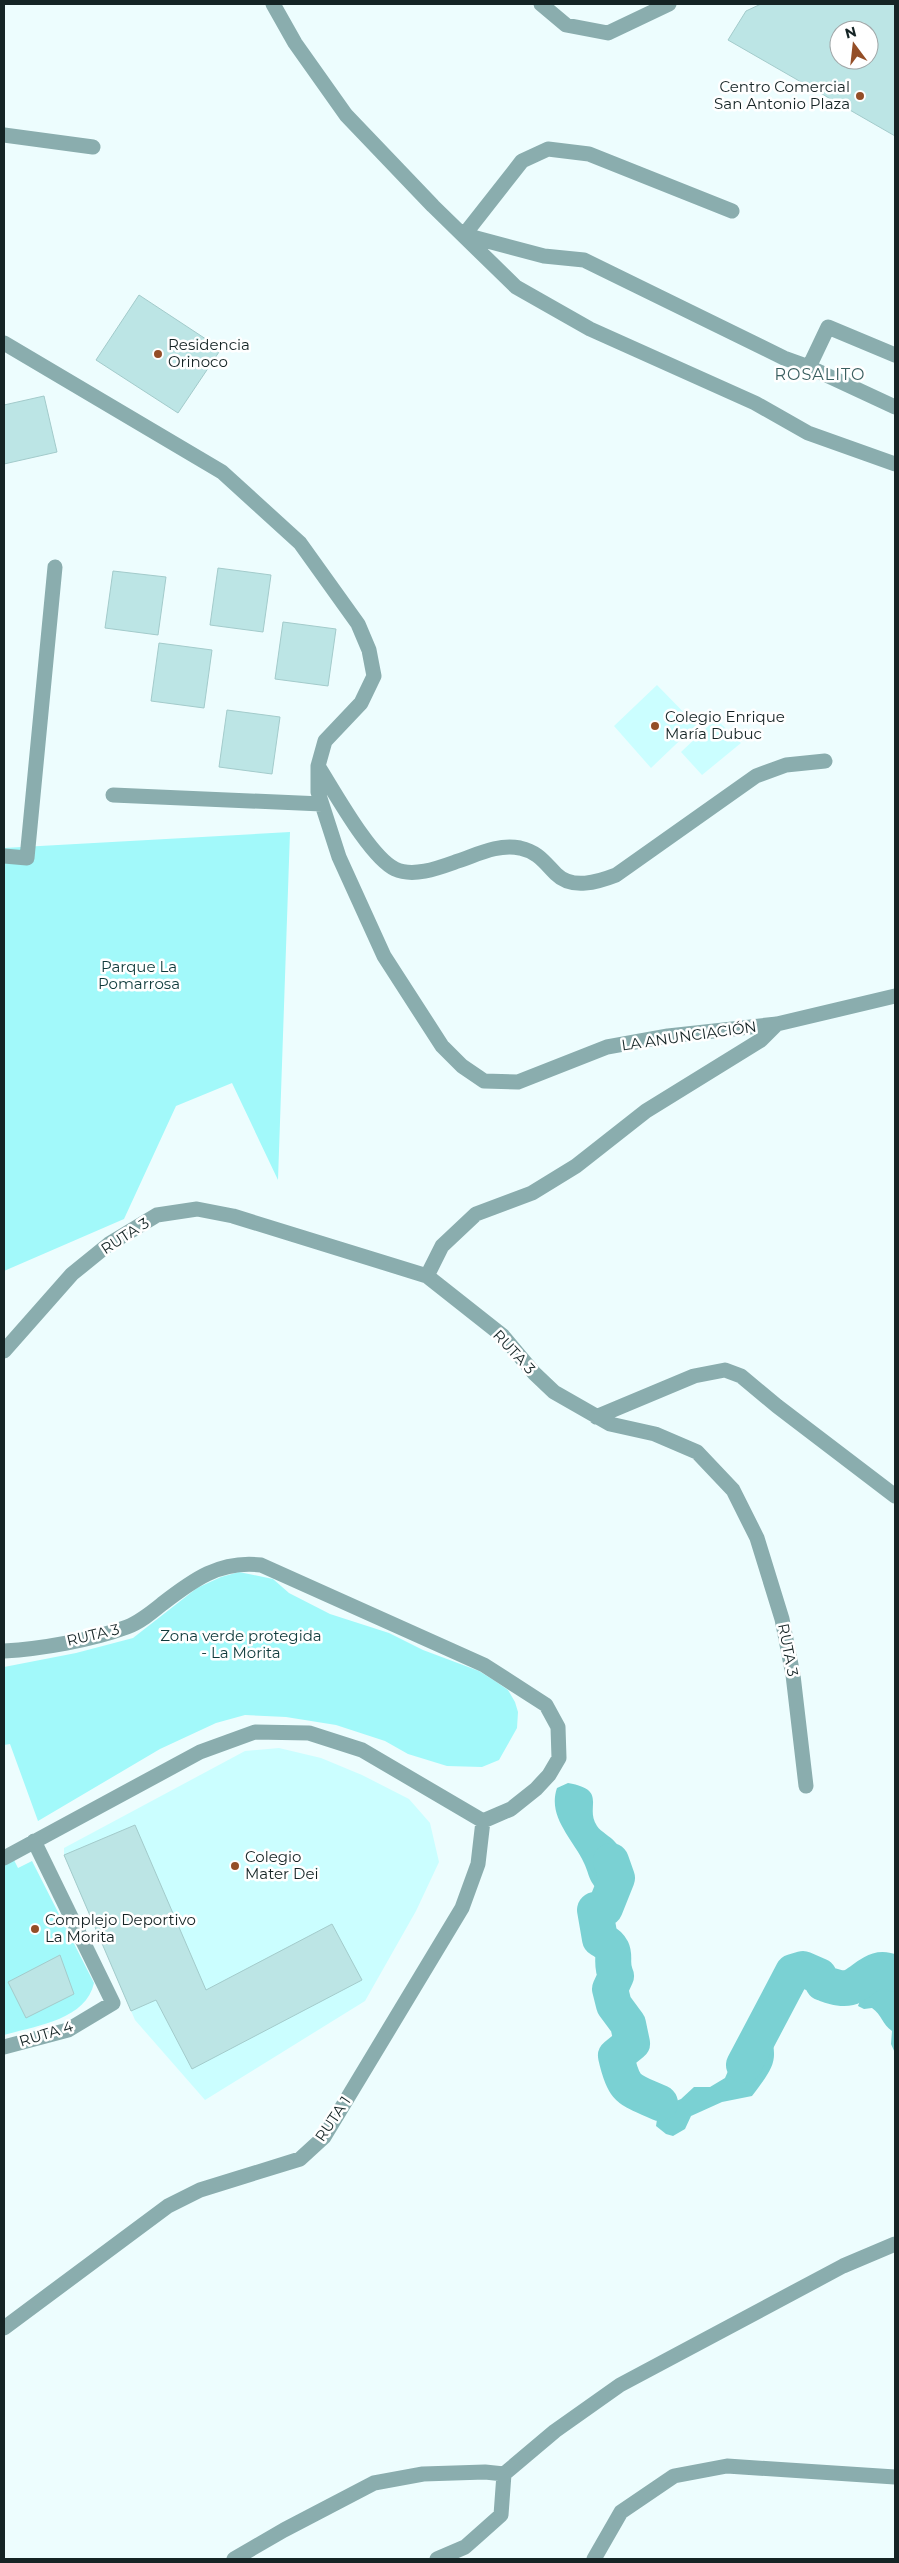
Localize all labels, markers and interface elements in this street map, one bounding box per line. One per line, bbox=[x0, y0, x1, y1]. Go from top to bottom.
north arrow bbox=[829, 20, 879, 70]
text: N bbox=[843, 22, 858, 43]
place label: Centro Comercial San Antonio Plaza bbox=[714, 77, 850, 113]
marker: Centro Comercial San Antonio Plaza bbox=[854, 90, 866, 102]
place label: Residencia Orinoco bbox=[168, 335, 250, 371]
marker: Residencia Orinoco bbox=[152, 348, 164, 360]
district label: ROSALITO bbox=[774, 365, 866, 384]
place label: Colegio Enrique María Dubuc bbox=[665, 707, 785, 743]
marker: Colegio Enrique María Dubuc bbox=[649, 720, 661, 732]
park label: Parque La Pomarrosa bbox=[98, 957, 180, 993]
street label: LA ANUNCIACIÓN bbox=[620, 1017, 758, 1054]
street label: RUTA 3 bbox=[97, 1213, 152, 1258]
street label: RUTA 3 bbox=[489, 1326, 540, 1378]
street label: RUTA 3 bbox=[65, 1619, 121, 1650]
street label: RUTA 3 bbox=[774, 1622, 803, 1678]
park label: Zona verde protegida - La Morita bbox=[160, 1626, 322, 1662]
place label: Colegio Mater Dei bbox=[245, 1847, 318, 1883]
marker: Colegio Mater Dei bbox=[229, 1860, 241, 1872]
place label: Complejo Deportivo La Morita bbox=[45, 1910, 196, 1946]
marker: Complejo Deportivo La Morita bbox=[29, 1923, 41, 1935]
street label: RUTA 4 bbox=[17, 2016, 75, 2051]
street label: RUTA 1 bbox=[311, 2092, 355, 2145]

